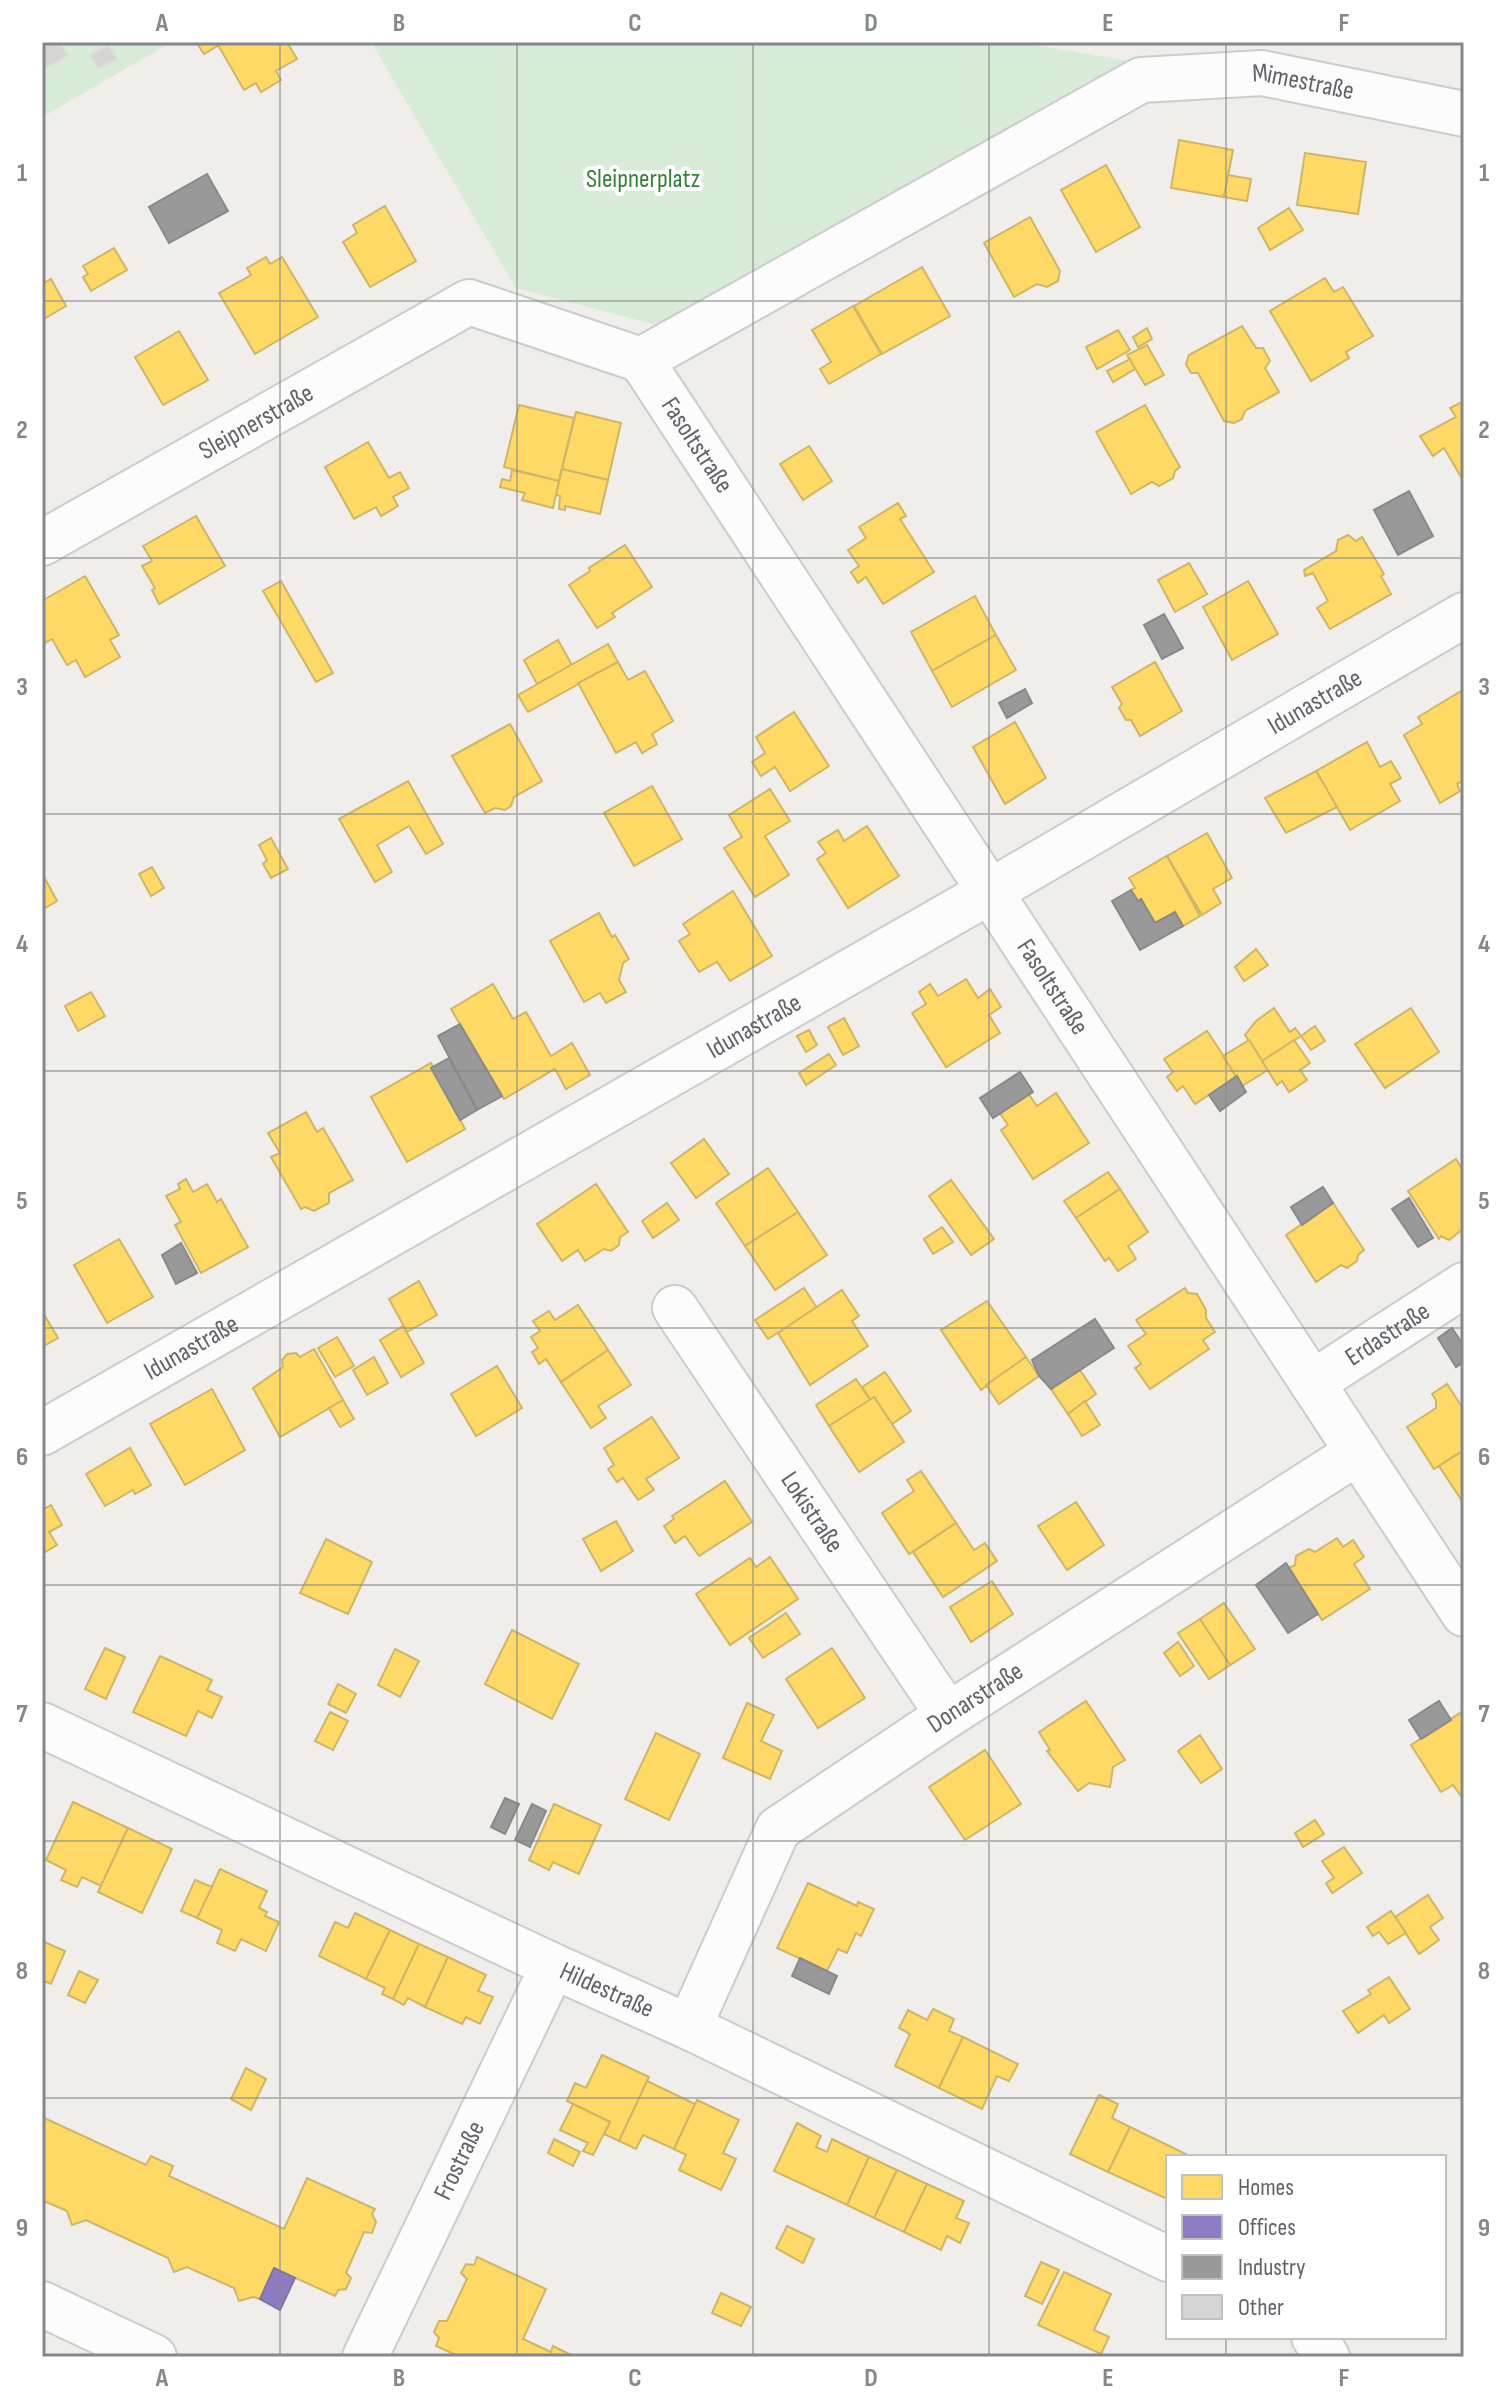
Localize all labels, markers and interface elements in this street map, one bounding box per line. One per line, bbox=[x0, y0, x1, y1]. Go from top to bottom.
text: A bbox=[155, 8, 169, 39]
text: B bbox=[393, 8, 405, 39]
text: C bbox=[628, 8, 642, 39]
text: D bbox=[864, 8, 878, 39]
text: E bbox=[1102, 8, 1114, 39]
text: F bbox=[1339, 8, 1350, 39]
street label: Mimestraße bbox=[1251, 57, 1357, 107]
text: 1 bbox=[17, 158, 27, 189]
text: 1 bbox=[1479, 158, 1489, 189]
park label: Sleipnerplatz bbox=[586, 164, 700, 195]
street label: Sleipnerstraße bbox=[194, 378, 319, 467]
street label: Fasoltstraße bbox=[654, 392, 740, 499]
text: 2 bbox=[16, 415, 28, 446]
text: 2 bbox=[1478, 415, 1490, 446]
street label: Idunastraße bbox=[1262, 662, 1368, 741]
text: 3 bbox=[16, 672, 28, 703]
text: 3 bbox=[1478, 672, 1490, 703]
text: 4 bbox=[16, 929, 28, 960]
text: 4 bbox=[1478, 929, 1490, 960]
street label: Fasoltstraße bbox=[1010, 933, 1095, 1041]
street label: Idunastraße bbox=[701, 987, 807, 1066]
text: 5 bbox=[16, 1186, 28, 1217]
text: 5 bbox=[1478, 1186, 1490, 1217]
street label: Erdastraße bbox=[1340, 1296, 1436, 1373]
street label: Idunastraße bbox=[139, 1308, 244, 1387]
text: 6 bbox=[16, 1442, 28, 1473]
text: 6 bbox=[1478, 1442, 1490, 1473]
street label: Lokistraße bbox=[774, 1466, 850, 1559]
street label: Donarstraße bbox=[921, 1656, 1029, 1740]
text: 7 bbox=[16, 1699, 28, 1730]
text: 7 bbox=[1478, 1699, 1490, 1730]
text: 8 bbox=[16, 1956, 28, 1987]
street label: Hildestraße bbox=[555, 1956, 659, 2025]
text: 8 bbox=[1478, 1956, 1490, 1987]
street label: Frostraße bbox=[427, 2116, 492, 2205]
legend bbox=[1166, 2155, 1446, 2339]
text: Homes bbox=[1238, 2173, 1294, 2202]
text: 9 bbox=[16, 2213, 28, 2244]
text: Offices bbox=[1238, 2213, 1296, 2242]
text: 9 bbox=[1478, 2213, 1490, 2244]
text: Industry bbox=[1238, 2253, 1305, 2282]
text: Other bbox=[1238, 2293, 1284, 2322]
text: A bbox=[155, 2363, 169, 2394]
text: B bbox=[393, 2363, 405, 2394]
text: C bbox=[628, 2363, 642, 2394]
text: D bbox=[864, 2363, 878, 2394]
text: E bbox=[1102, 2363, 1114, 2394]
text: F bbox=[1339, 2363, 1350, 2394]

